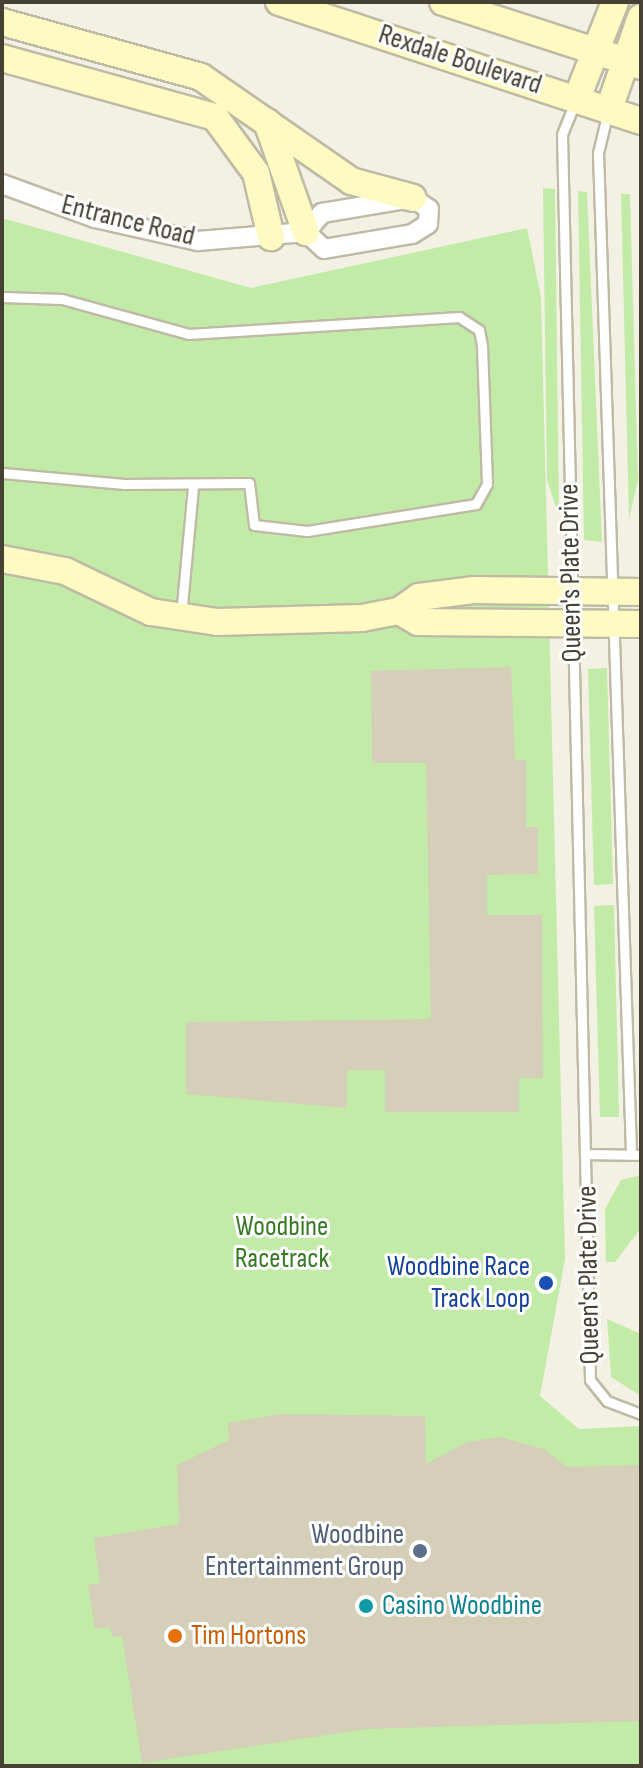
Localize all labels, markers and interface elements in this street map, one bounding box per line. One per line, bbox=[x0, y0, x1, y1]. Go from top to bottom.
street label: Rexdale Boulevard bbox=[374, 18, 546, 102]
street label: Entrance Road bbox=[58, 188, 198, 254]
street label: Queen's Plate Drive bbox=[553, 483, 589, 663]
street label: Queen's Plate Drive bbox=[571, 1185, 607, 1365]
park label: Woodbine Racetrack bbox=[235, 1210, 329, 1276]
place label: Woodbine Race Track Loop bbox=[387, 1250, 530, 1316]
marker: Woodbine Race Track Loop bbox=[537, 1274, 555, 1292]
place label: Woodbine Entertainment Group bbox=[205, 1518, 404, 1584]
marker: Woodbine Entertainment Group bbox=[411, 1542, 429, 1560]
place label: Casino Woodbine bbox=[382, 1589, 542, 1623]
marker: Casino Woodbine bbox=[357, 1597, 375, 1615]
place label: Tim Hortons bbox=[191, 1619, 306, 1653]
marker: Tim Hortons bbox=[166, 1627, 184, 1645]

